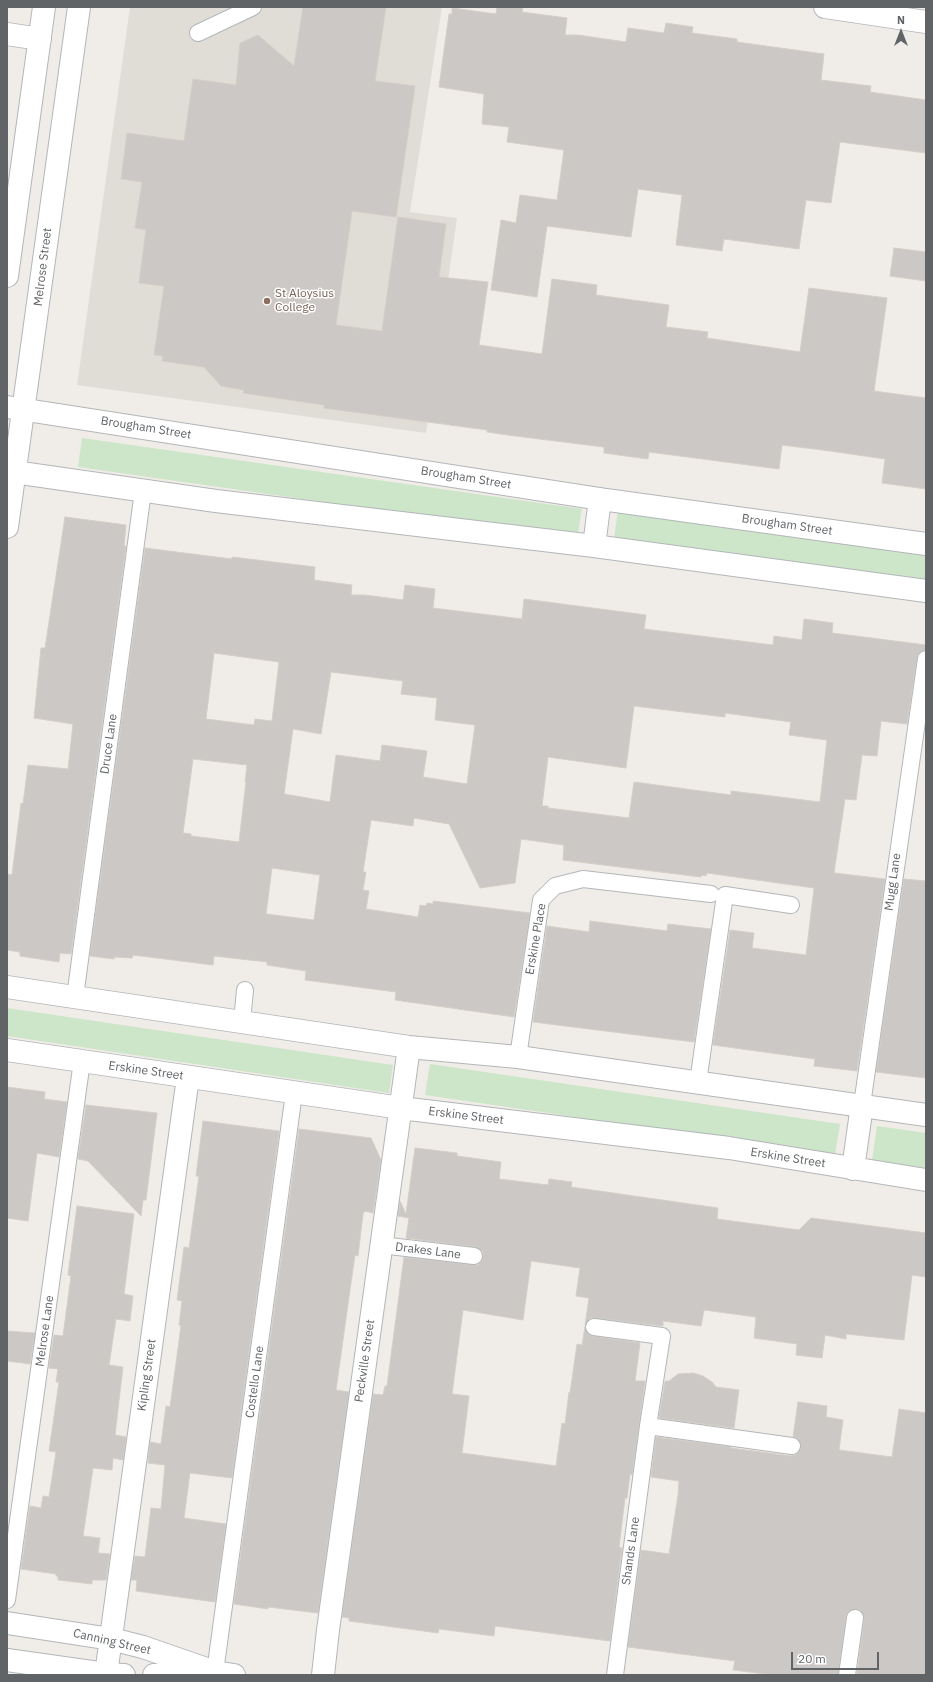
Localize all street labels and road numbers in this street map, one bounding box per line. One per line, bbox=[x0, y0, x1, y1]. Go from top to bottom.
street label: Melrose Street bbox=[31, 227, 55, 307]
street label: Brougham Street bbox=[100, 414, 192, 442]
street label: Brougham Street bbox=[420, 464, 512, 492]
street label: Brougham Street bbox=[741, 512, 833, 538]
street label: Druce Lane bbox=[98, 713, 120, 775]
street label: Mugg Lane bbox=[882, 852, 904, 912]
street label: Erskine Place bbox=[523, 902, 549, 976]
street label: Erskine Street bbox=[108, 1059, 184, 1083]
street label: Erskine Street bbox=[428, 1104, 504, 1128]
street label: Erskine Street bbox=[749, 1145, 827, 1171]
street label: Drakes Lane bbox=[394, 1240, 462, 1262]
street label: Melrose Lane bbox=[33, 1294, 57, 1368]
street label: Peckville Street bbox=[352, 1319, 378, 1403]
street label: Kipling Street bbox=[135, 1338, 159, 1412]
street label: Costello Lane bbox=[243, 1345, 267, 1419]
street label: Shands Lane bbox=[619, 1516, 643, 1586]
street label: Canning Street bbox=[72, 1626, 152, 1658]

